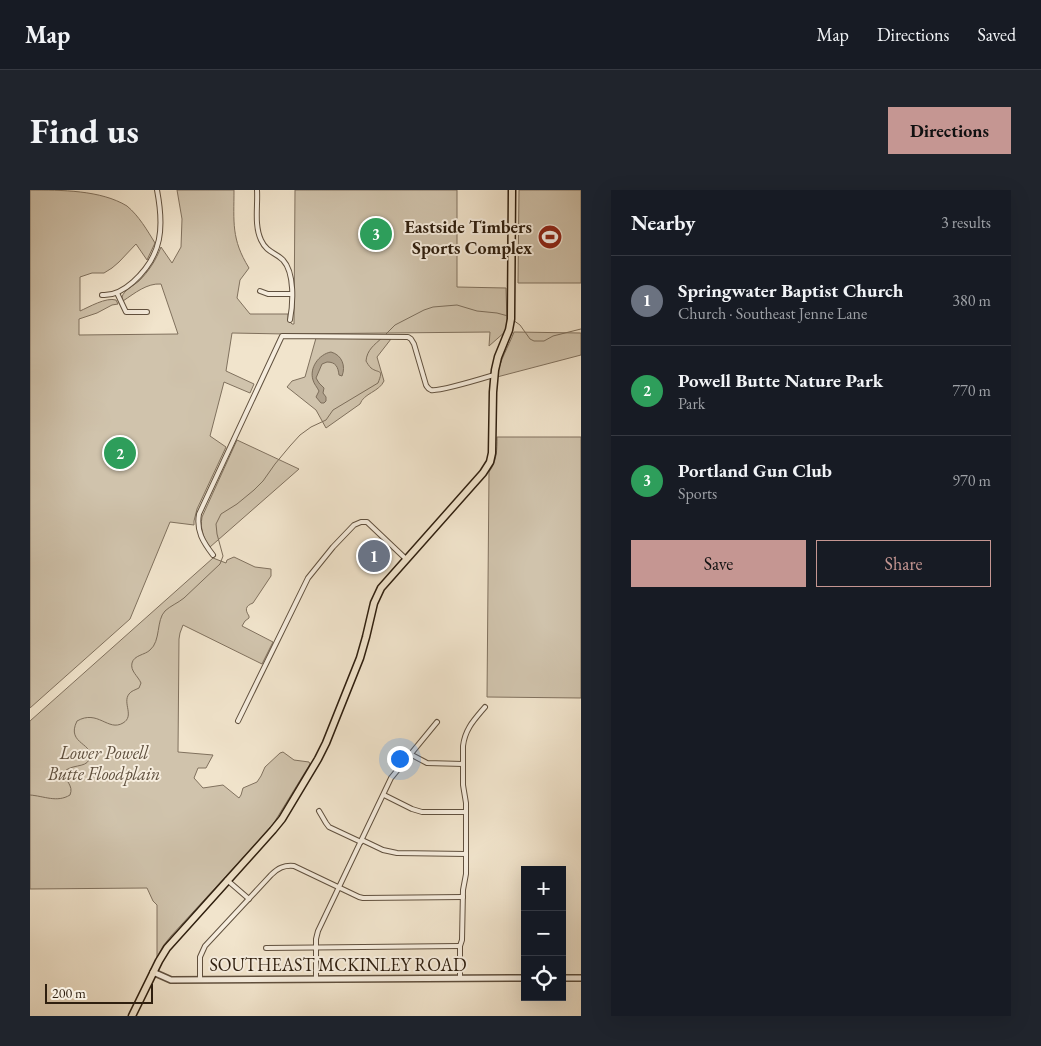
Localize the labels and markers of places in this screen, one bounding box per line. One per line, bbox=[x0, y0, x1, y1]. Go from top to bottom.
pin: 3 bbox=[360, 215, 392, 253]
place label: Eastside Timbers Sports Complex bbox=[404, 215, 532, 259]
sports icon: Eastside Timbers Sports Complex bbox=[537, 224, 563, 250]
pin: 2 bbox=[104, 434, 136, 472]
pin: 1 bbox=[358, 537, 390, 575]

